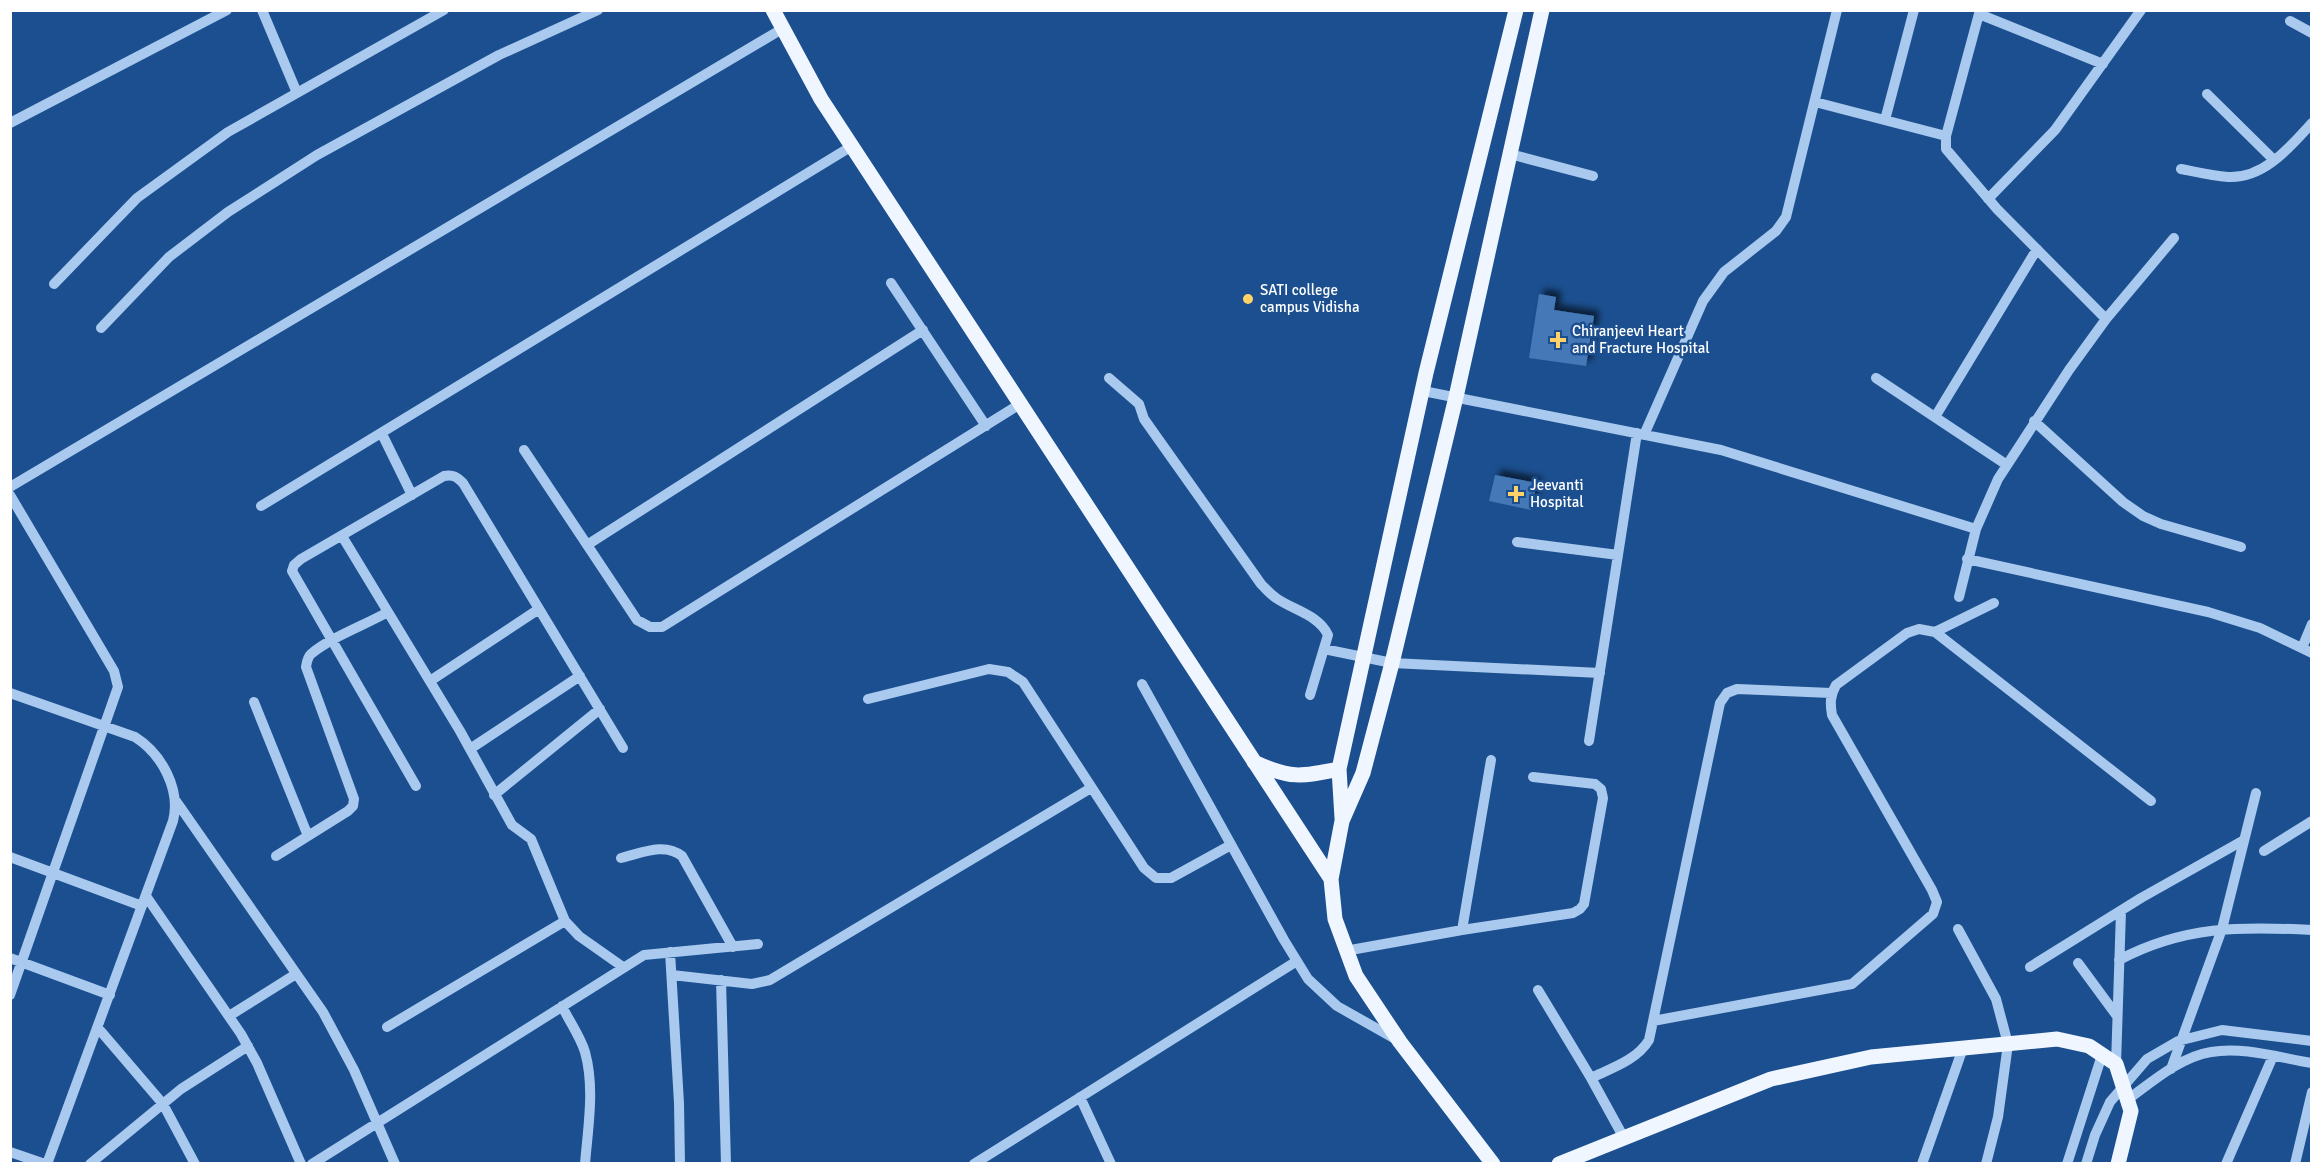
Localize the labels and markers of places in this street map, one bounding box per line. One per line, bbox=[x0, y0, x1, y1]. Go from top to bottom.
place label: SATI college campus Vidisha bbox=[1260, 281, 1360, 316]
marker: SATI college campus Vidisha bbox=[1241, 292, 1255, 306]
place label: Chiranjeevi Heart and Fracture Hospital bbox=[1572, 322, 1710, 357]
marker: Chiranjeevi Heart and Fracture Hospital bbox=[1549, 331, 1567, 349]
place label: Jeevanti Hospital bbox=[1530, 476, 1584, 511]
marker: Jeevanti Hospital bbox=[1507, 485, 1525, 503]

